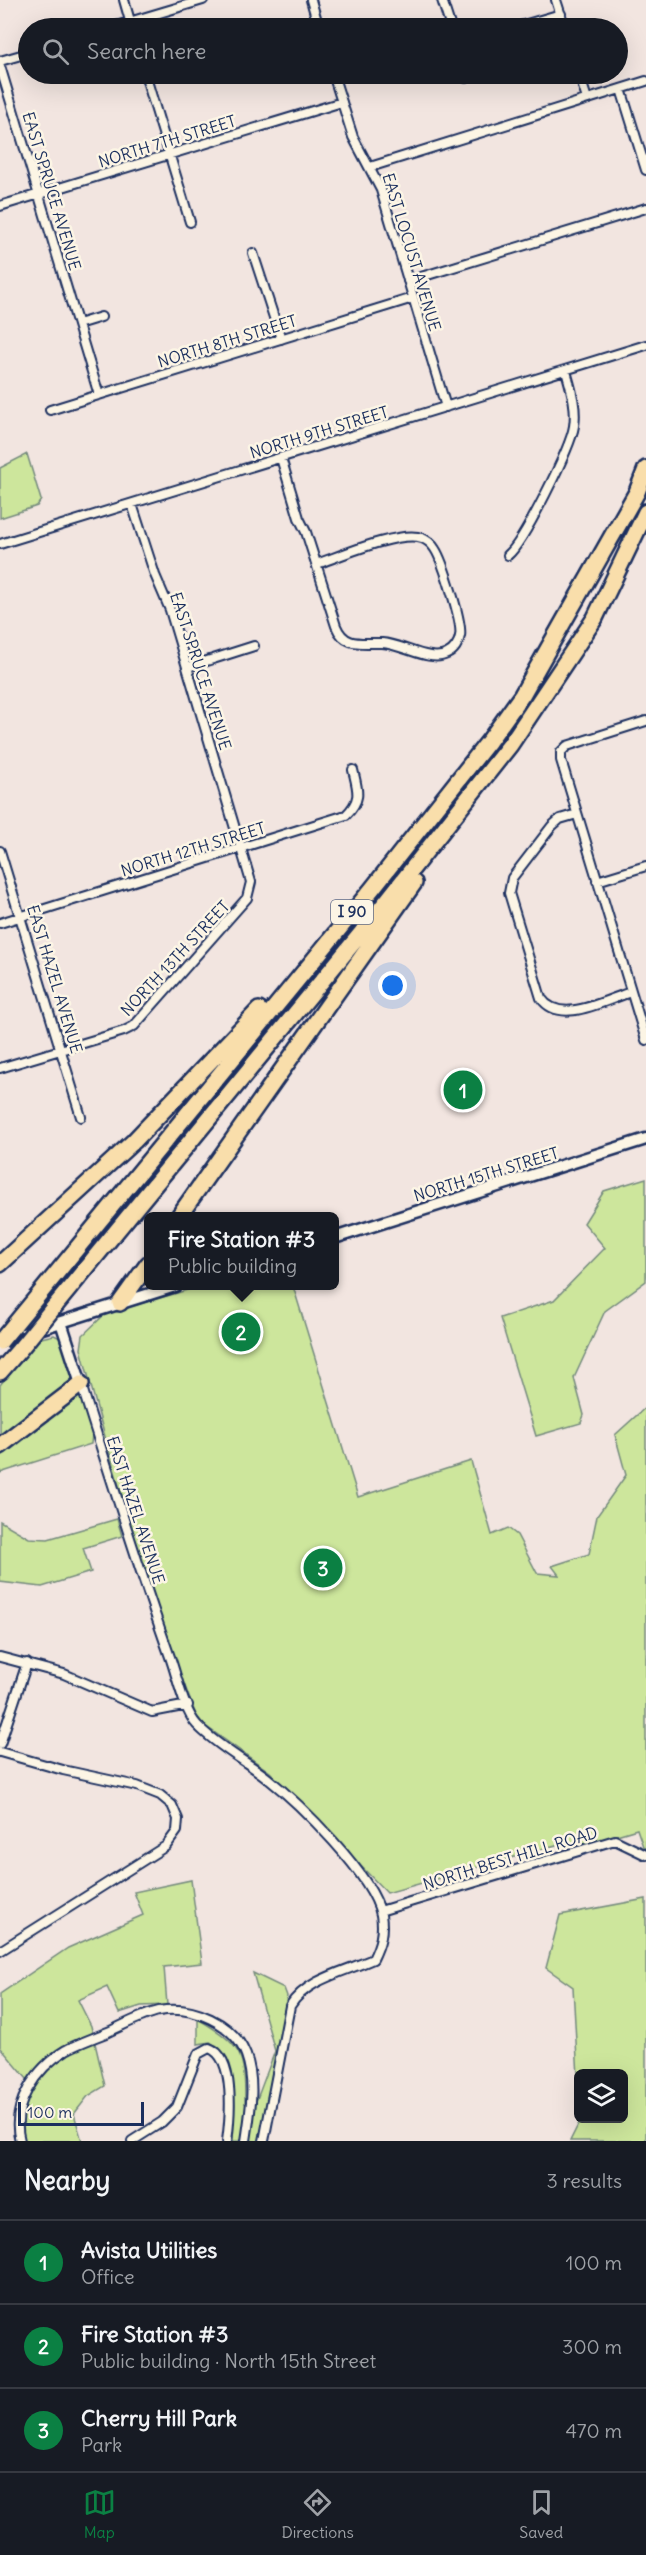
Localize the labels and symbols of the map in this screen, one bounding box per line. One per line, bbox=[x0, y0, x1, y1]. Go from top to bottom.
street label: EAST SPRUCE AVENUE bbox=[18, 109, 86, 273]
street label: NORTH 7TH STREET bbox=[96, 111, 238, 171]
street label: EAST LOCUST AVENUE bbox=[378, 171, 446, 333]
street label: NORTH 8TH STREET bbox=[155, 310, 299, 372]
street label: NORTH 9TH STREET bbox=[247, 401, 391, 463]
street label: EAST SPRUCE AVENUE bbox=[166, 590, 236, 752]
street label: NORTH 12TH STREET bbox=[118, 818, 268, 880]
street label: NORTH 13TH STREET bbox=[116, 896, 234, 1020]
road number: I 90 bbox=[331, 900, 373, 924]
street label: EAST HAZEL AVENUE bbox=[23, 902, 87, 1056]
your location bbox=[378, 971, 407, 1000]
pin: 1 bbox=[444, 1068, 482, 1112]
street label: NORTH 15TH STREET bbox=[411, 1142, 561, 1206]
pin: 2 bbox=[222, 1310, 260, 1354]
street label: EAST HAZEL AVENUE bbox=[103, 1434, 169, 1586]
pin: 3 bbox=[304, 1546, 342, 1590]
street label: NORTH BEST HILL ROAD bbox=[420, 1822, 600, 1894]
scale bar bbox=[18, 2099, 144, 2126]

